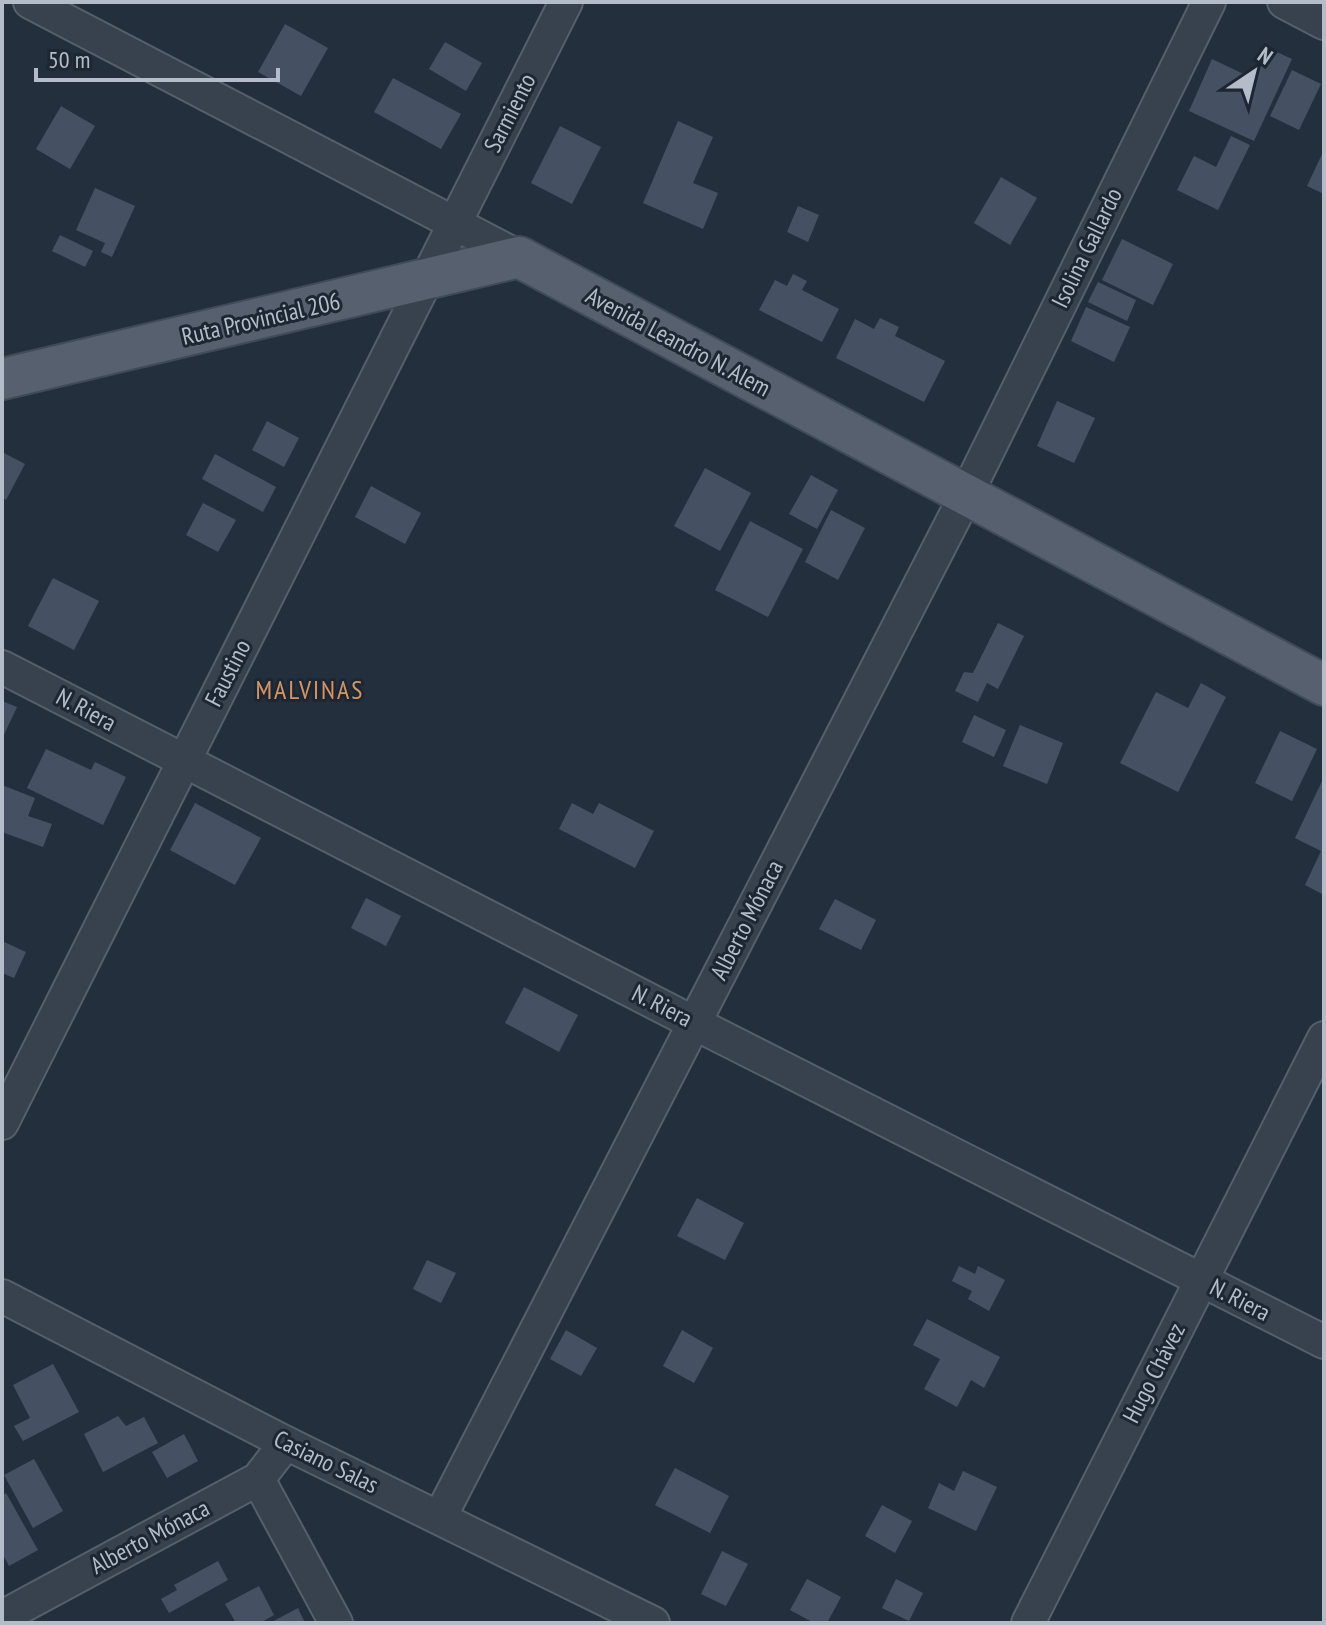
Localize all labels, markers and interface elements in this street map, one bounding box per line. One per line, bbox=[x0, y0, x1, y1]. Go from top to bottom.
scale bar bbox=[36, 32, 278, 82]
north arrow bbox=[1214, 32, 1294, 112]
text: N bbox=[1253, 41, 1278, 70]
text: 50 m bbox=[48, 44, 90, 75]
street label: Sarmiento bbox=[477, 68, 543, 157]
street label: Isolina Gallardo bbox=[1044, 183, 1129, 313]
street label: Avenida Leandro N. Alem bbox=[581, 280, 776, 403]
street label: Ruta Provincial 206 bbox=[179, 285, 343, 352]
street label: Faustino bbox=[198, 634, 257, 711]
district label: MALVINAS bbox=[256, 673, 364, 706]
street label: N. Riera bbox=[51, 681, 122, 738]
street label: Alberto Mónaca bbox=[703, 855, 790, 985]
street label: N. Riera bbox=[627, 977, 698, 1034]
street label: N. Riera bbox=[1205, 1271, 1276, 1328]
street label: Hugo Chávez bbox=[1115, 1318, 1192, 1428]
street label: Casiano Salas bbox=[269, 1423, 384, 1500]
street label: Alberto Mónaca bbox=[85, 1492, 215, 1581]

